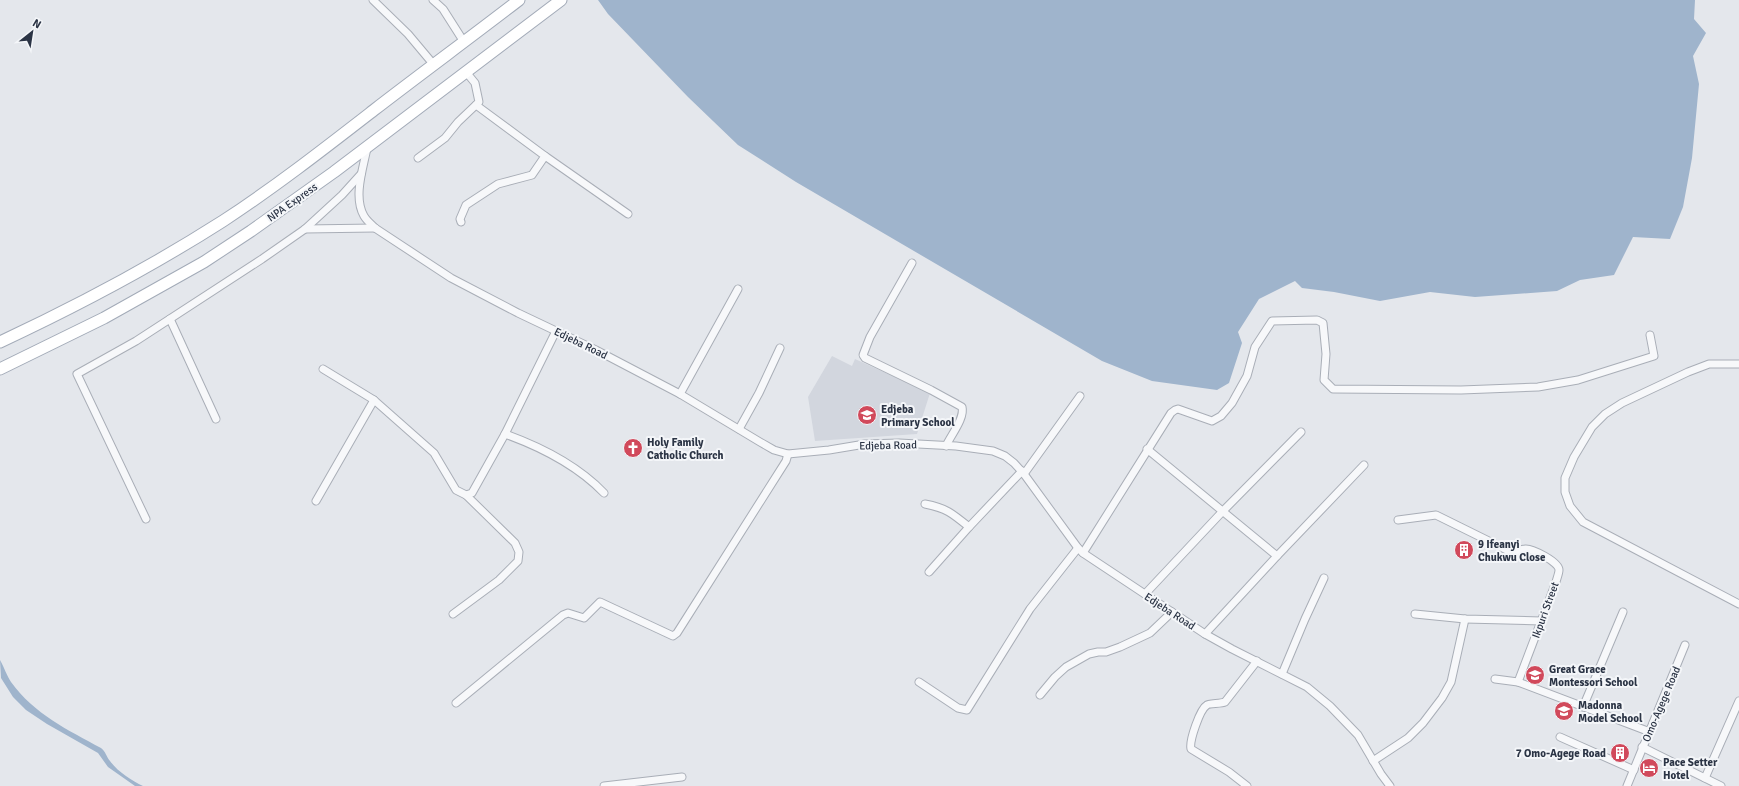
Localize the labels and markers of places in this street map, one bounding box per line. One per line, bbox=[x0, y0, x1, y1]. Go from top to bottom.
place label: Edjeba Primary School bbox=[881, 403, 955, 429]
school or university icon: Edjeba Primary School bbox=[856, 404, 878, 426]
place label: Holy Family Catholic Church bbox=[647, 436, 723, 462]
church icon: Holy Family Catholic Church bbox=[622, 437, 644, 459]
place label: 9 Ifeanyi Chukwu Close bbox=[1478, 538, 1546, 564]
building icon: 9 Ifeanyi Chukwu Close bbox=[1453, 539, 1475, 561]
place label: Great Grace Montessori School bbox=[1549, 663, 1638, 689]
school or university icon: Great Grace Montessori School bbox=[1524, 664, 1546, 686]
place label: Madonna Model School bbox=[1578, 699, 1643, 725]
school or university icon: Madonna Model School bbox=[1553, 700, 1575, 722]
building icon: 7 Omo-Agege Road bbox=[1609, 742, 1631, 764]
place label: 7 Omo-Agege Road bbox=[1516, 747, 1606, 760]
place label: Pace Setter Hotel bbox=[1663, 756, 1718, 782]
hotel icon: Pace Setter Hotel bbox=[1638, 757, 1660, 779]

